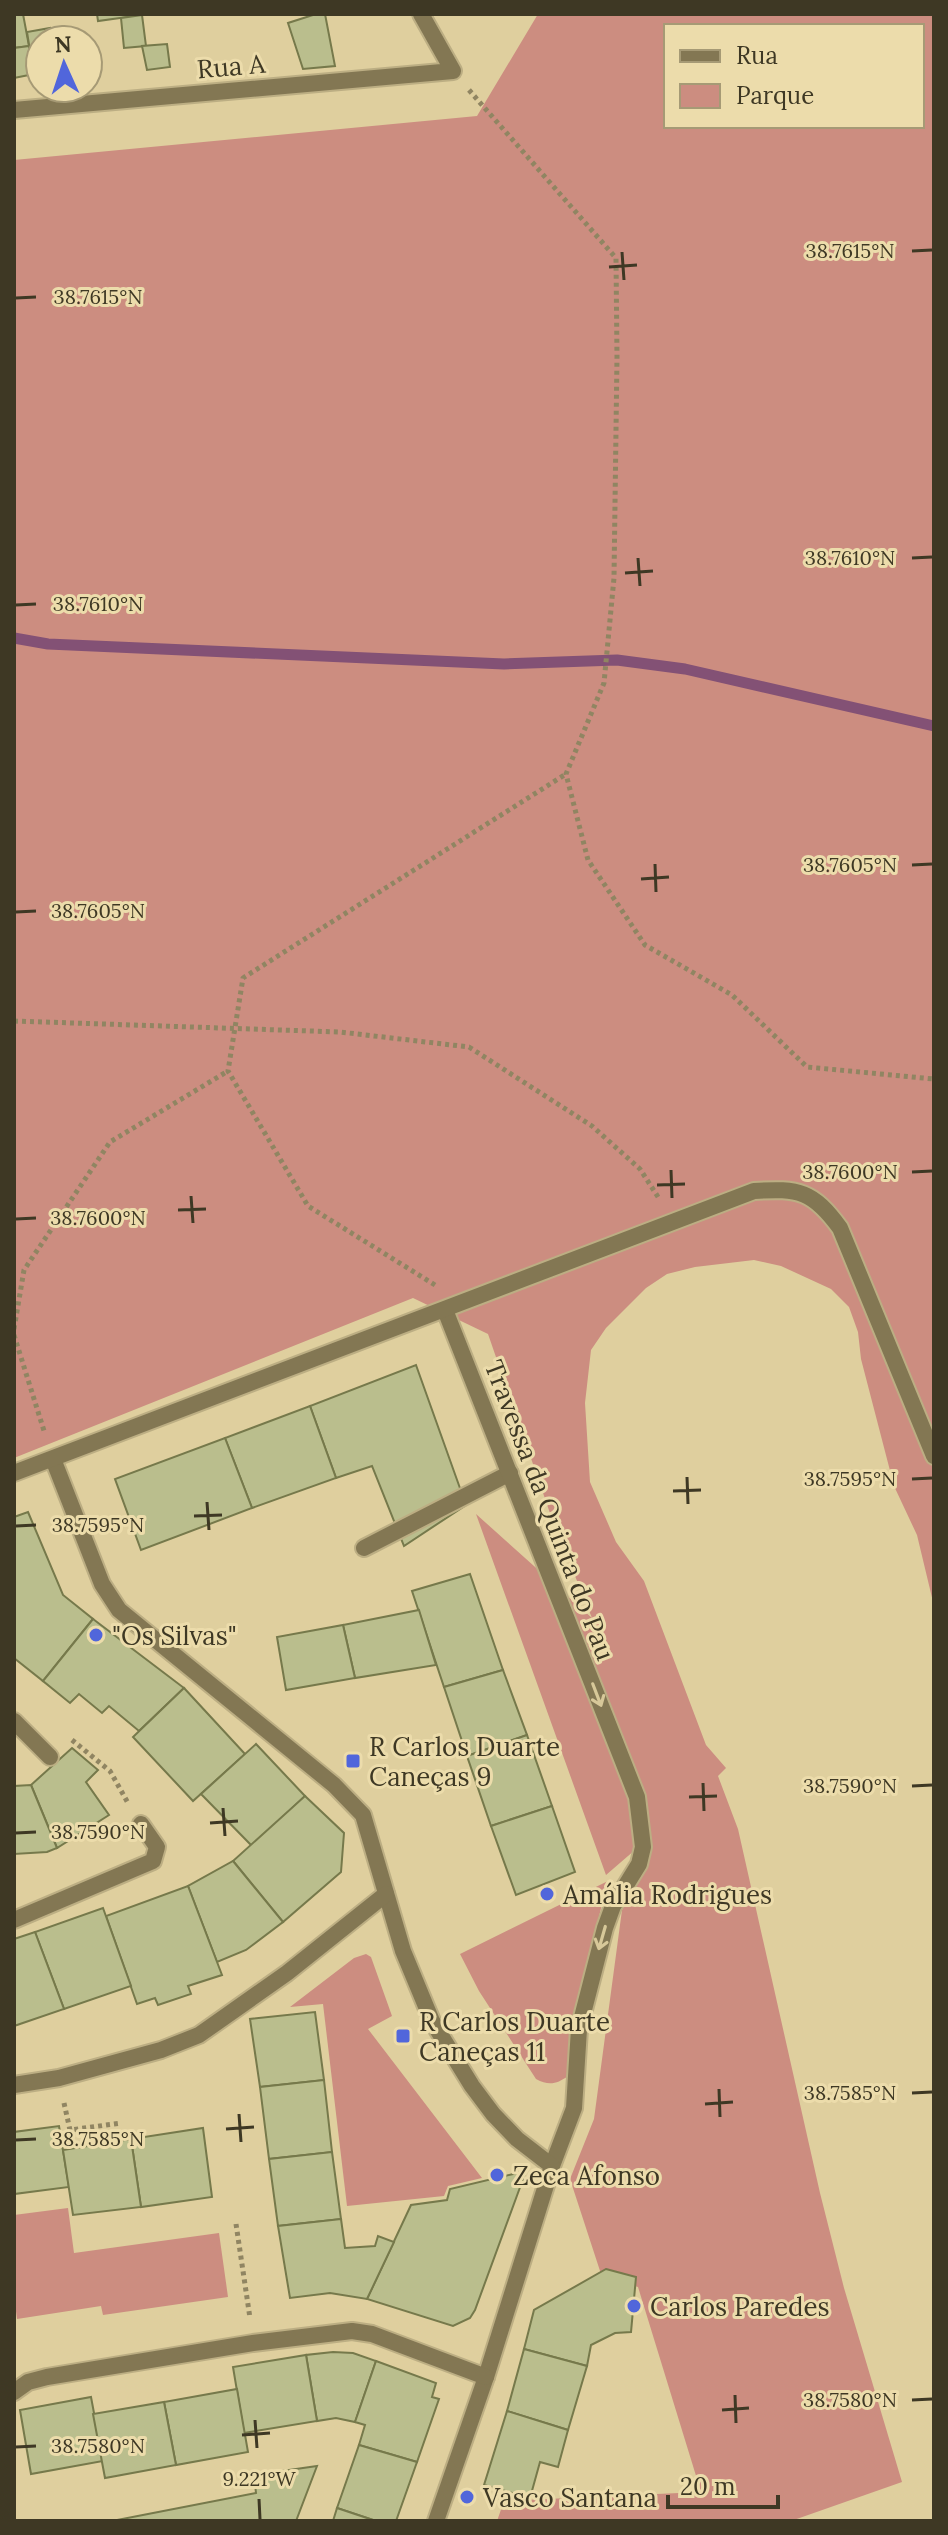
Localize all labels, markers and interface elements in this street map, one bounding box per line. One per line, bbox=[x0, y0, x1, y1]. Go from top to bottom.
north arrow bbox=[24, 24, 104, 104]
legend bbox=[664, 24, 924, 128]
text: N bbox=[54, 30, 72, 58]
text: Rua bbox=[736, 40, 778, 71]
street label: Rua A bbox=[195, 47, 267, 85]
text: Parque bbox=[736, 80, 814, 111]
text: 38.7615°N bbox=[806, 238, 894, 263]
text: 38.7615°N bbox=[54, 284, 142, 309]
text: 38.7610°N bbox=[805, 545, 895, 570]
text: 38.7610°N bbox=[53, 591, 143, 616]
text: 38.7605°N bbox=[803, 852, 897, 877]
text: 38.7605°N bbox=[51, 898, 145, 923]
text: 38.7600°N bbox=[802, 1159, 898, 1184]
text: 38.7600°N bbox=[50, 1205, 146, 1230]
street label: Travessa da Quinta do Pau bbox=[477, 1355, 623, 1665]
text: 38.7595°N bbox=[804, 1466, 896, 1491]
text: 38.7595°N bbox=[52, 1512, 144, 1537]
place label: "Os Silvas" bbox=[112, 1619, 237, 1652]
marker: "Os Silvas" bbox=[87, 1626, 105, 1644]
one-way arrow bbox=[591, 1682, 605, 1707]
place label: R Carlos Duarte Caneças 9 bbox=[369, 1730, 560, 1793]
marker: R Carlos Duarte Caneças 9 bbox=[344, 1752, 362, 1770]
text: 38.7590°N bbox=[803, 1773, 897, 1798]
text: 38.7590°N bbox=[51, 1819, 145, 1844]
place label: Amália Rodrigues bbox=[562, 1878, 772, 1911]
marker: Amália Rodrigues bbox=[538, 1885, 556, 1903]
one-way arrow bbox=[594, 1924, 609, 1950]
place label: R Carlos Duarte Caneças 11 bbox=[419, 2005, 610, 2068]
marker: R Carlos Duarte Caneças 11 bbox=[394, 2027, 412, 2045]
text: 38.7585°N bbox=[804, 2080, 896, 2105]
text: 38.7585°N bbox=[52, 2126, 144, 2151]
place label: Zeca Afonso bbox=[513, 2159, 660, 2192]
marker: Zeca Afonso bbox=[488, 2166, 506, 2184]
place label: Carlos Paredes bbox=[650, 2290, 830, 2323]
marker: Carlos Paredes bbox=[625, 2297, 643, 2315]
text: 38.7580°N bbox=[803, 2387, 897, 2412]
text: 38.7580°N bbox=[51, 2433, 145, 2458]
scale bar bbox=[668, 2459, 778, 2509]
text: 9.221°W bbox=[223, 2466, 297, 2491]
text: 20 m bbox=[680, 2471, 736, 2502]
place label: Vasco Santana bbox=[482, 2481, 657, 2514]
marker: Vasco Santana bbox=[458, 2488, 476, 2506]

